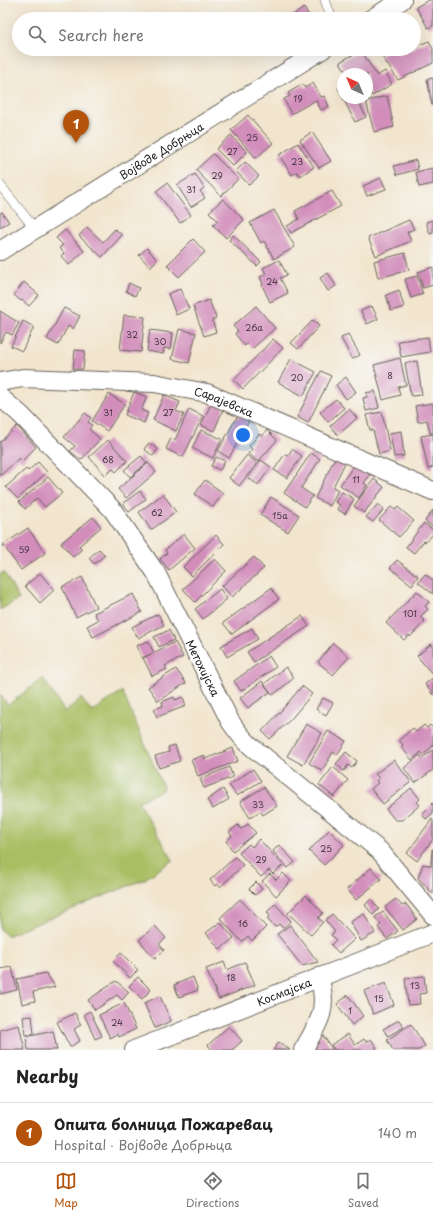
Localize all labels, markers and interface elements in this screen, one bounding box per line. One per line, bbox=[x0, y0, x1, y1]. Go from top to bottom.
search box bbox=[12, 12, 421, 56]
icon: search bbox=[26, 23, 48, 45]
text: Search here bbox=[58, 23, 144, 46]
north arrow bbox=[337, 68, 373, 104]
house number: 19 bbox=[293, 91, 303, 105]
pin: 1 bbox=[63, 110, 89, 143]
street label: Војводе Добрњца bbox=[116, 117, 207, 183]
house number: 25 bbox=[246, 130, 258, 144]
house number: 27 bbox=[226, 144, 238, 158]
house number: 23 bbox=[291, 154, 303, 168]
house number: 29 bbox=[211, 168, 223, 182]
house number: 31 bbox=[186, 182, 196, 196]
house number: 24 bbox=[266, 274, 278, 288]
house number: 26a bbox=[245, 320, 263, 334]
house number: 32 bbox=[126, 327, 138, 341]
house number: 30 bbox=[154, 334, 167, 348]
house number: 8 bbox=[387, 368, 393, 382]
house number: 20 bbox=[291, 370, 304, 384]
street label: Сарајевска bbox=[193, 382, 257, 421]
house number: 31 bbox=[103, 405, 113, 419]
house number: 27 bbox=[162, 405, 174, 419]
your location bbox=[233, 425, 253, 445]
house number: 68 bbox=[102, 452, 114, 466]
house number: 11 bbox=[352, 472, 360, 486]
house number: 62 bbox=[151, 505, 163, 519]
house number: 15a bbox=[272, 508, 288, 522]
house number: 59 bbox=[18, 542, 30, 556]
house number: 101 bbox=[403, 606, 417, 620]
street label: Метохијска bbox=[182, 636, 225, 699]
house number: 33 bbox=[252, 797, 264, 811]
house number: 25 bbox=[320, 841, 332, 855]
house number: 29 bbox=[255, 852, 267, 866]
house number: 16 bbox=[238, 916, 248, 930]
house number: 18 bbox=[226, 970, 236, 984]
street label: Космајска bbox=[254, 973, 314, 1010]
house number: 13 bbox=[410, 978, 420, 992]
house number: 15 bbox=[374, 991, 384, 1005]
house number: 1 bbox=[348, 1003, 352, 1017]
house number: 24 bbox=[111, 1015, 123, 1029]
text: Nearby bbox=[16, 1063, 78, 1089]
text: Општа болница Пожаревац bbox=[54, 1112, 272, 1135]
text: 1 bbox=[26, 1123, 32, 1142]
text: 140 m bbox=[378, 1123, 417, 1142]
text: Hospital · Војводе Добрњца bbox=[54, 1135, 232, 1154]
tab: Map bbox=[54, 1170, 78, 1211]
tab: Directions bbox=[186, 1170, 239, 1211]
tab: Saved bbox=[348, 1170, 379, 1211]

